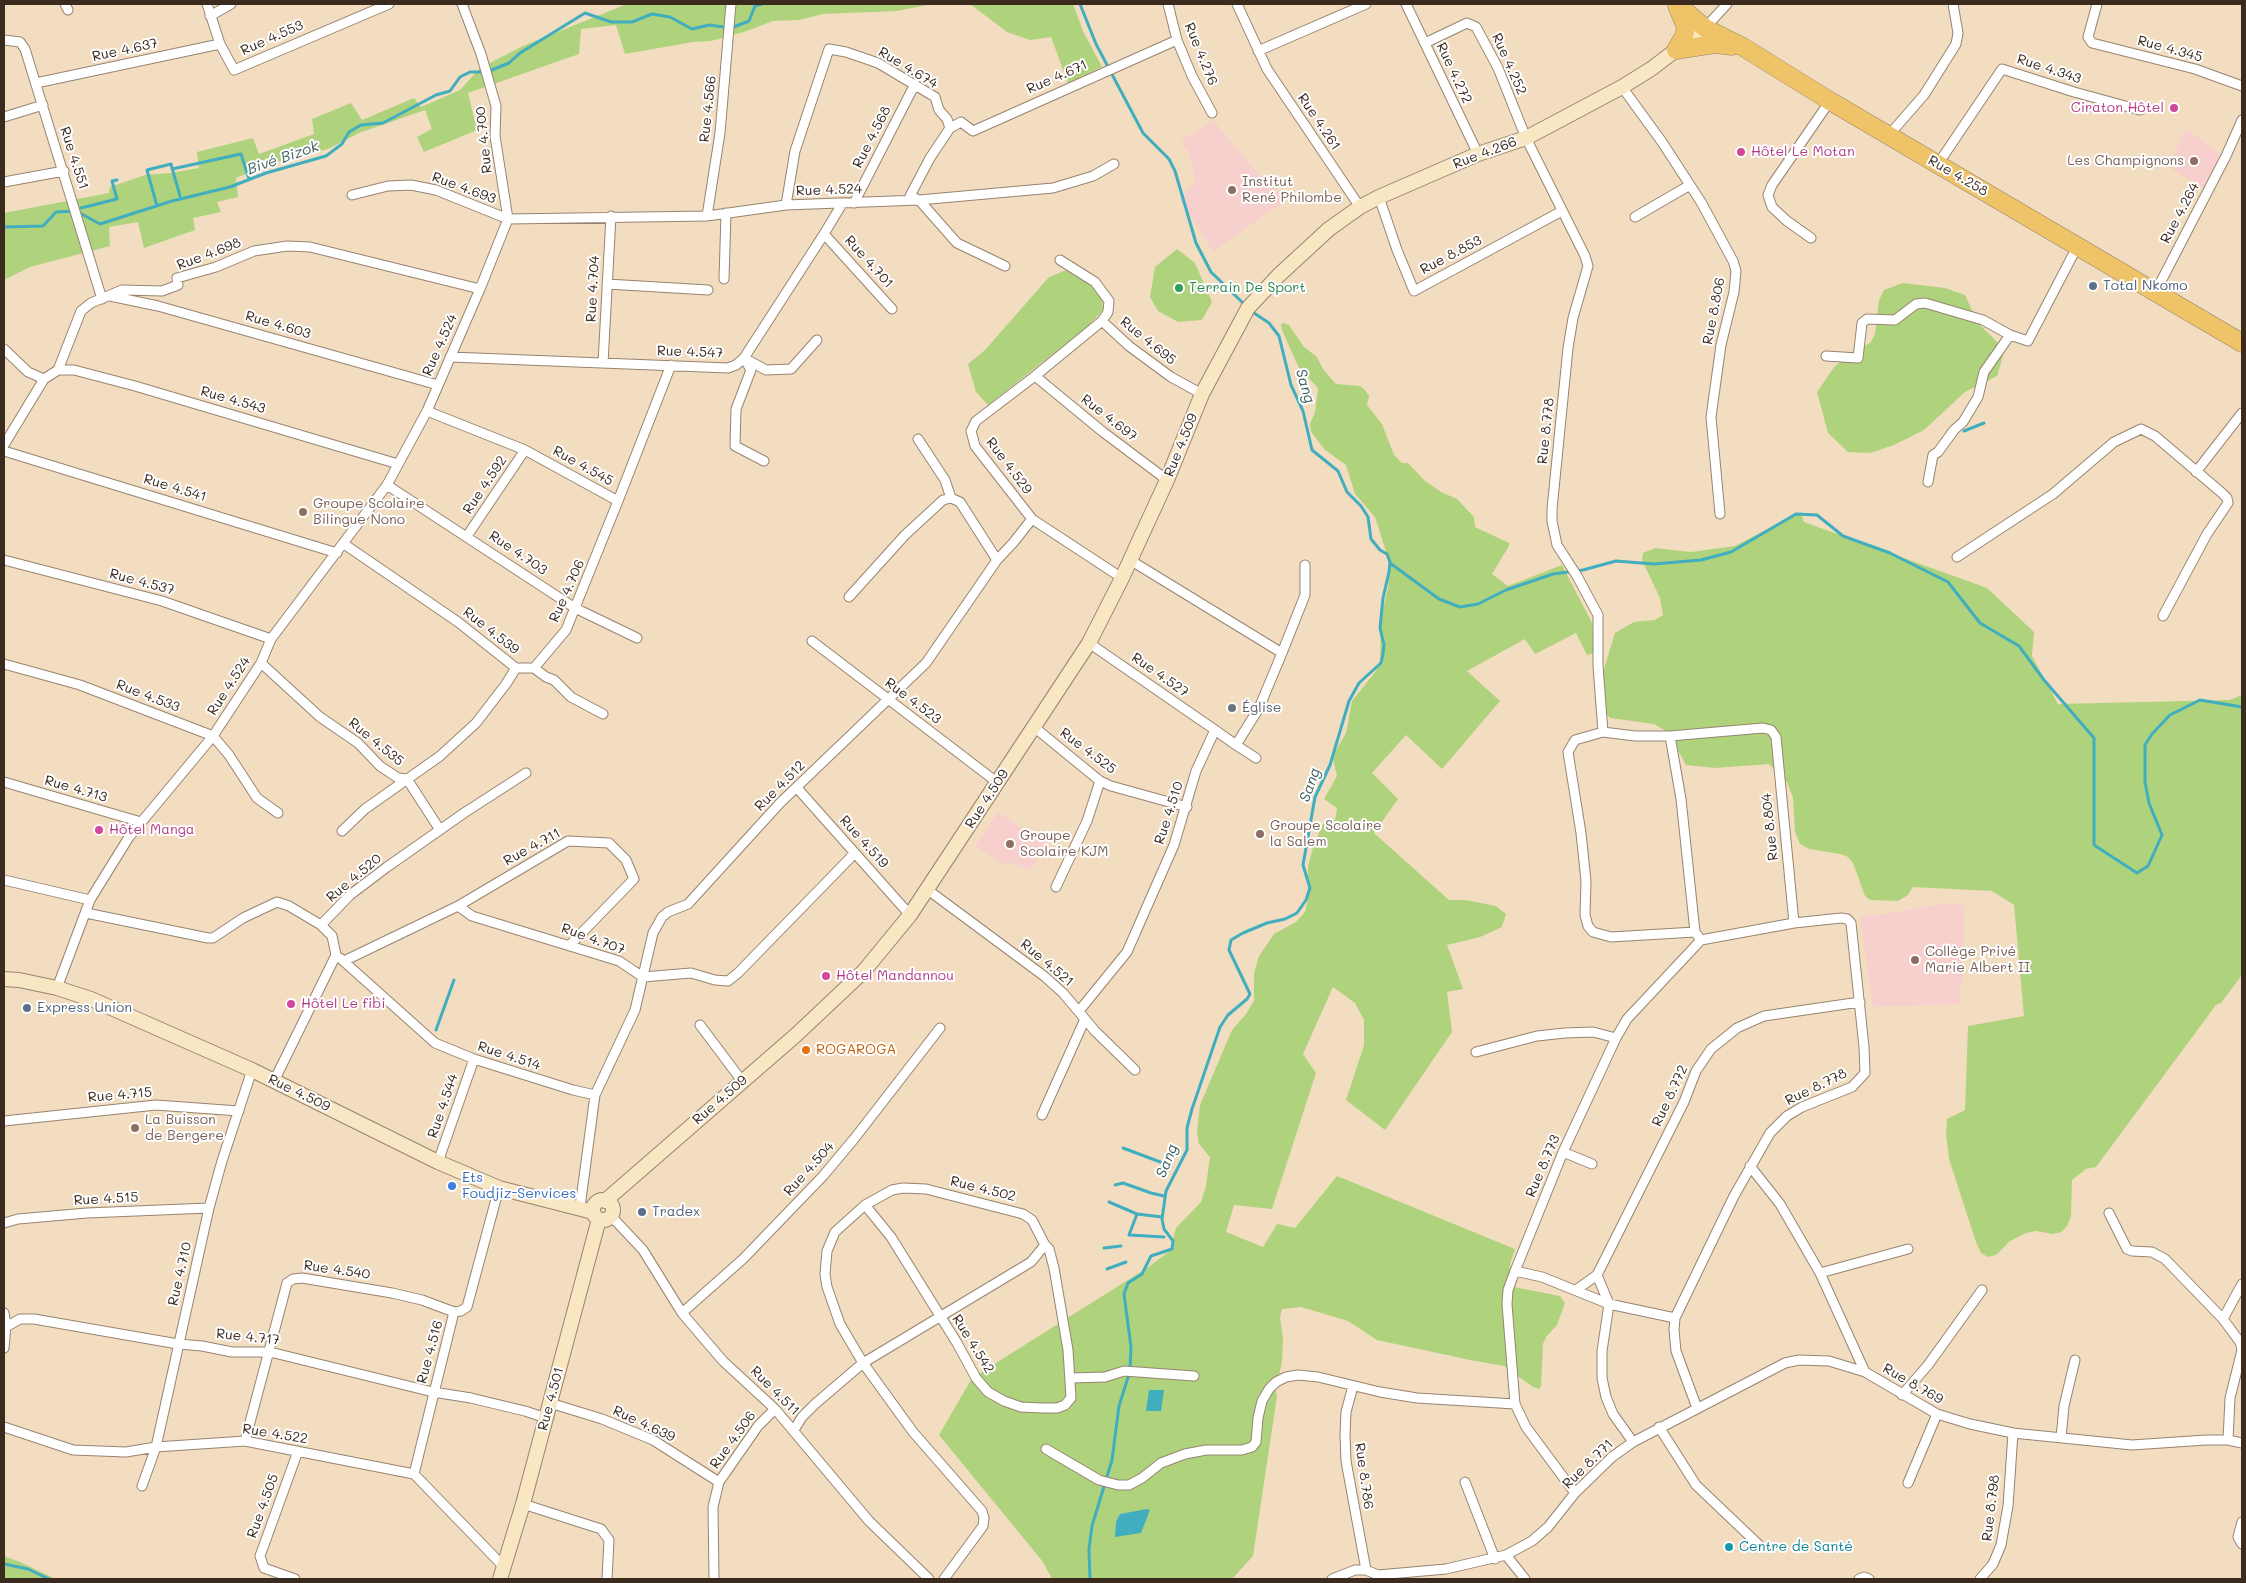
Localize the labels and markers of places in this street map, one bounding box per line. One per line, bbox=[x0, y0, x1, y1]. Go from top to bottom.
place label: Ciraton Hôtel bbox=[2071, 100, 2164, 116]
marker: Ciraton Hôtel bbox=[2168, 102, 2180, 114]
place label: Hôtel Le Motan bbox=[1751, 144, 1855, 160]
marker: Hôtel Le Motan bbox=[1735, 146, 1747, 158]
place label: Les Champignons bbox=[2067, 153, 2184, 169]
marker: Les Champignons bbox=[2188, 155, 2200, 167]
place label: Institut René Philombe bbox=[1242, 174, 1342, 206]
marker: Institut René Philombe bbox=[1226, 184, 1238, 196]
place label: Total Nkomo bbox=[2103, 278, 2188, 294]
place label: Terrain De Sport bbox=[1189, 280, 1306, 296]
marker: Total Nkomo bbox=[2087, 280, 2099, 292]
marker: Terrain De Sport bbox=[1173, 282, 1185, 294]
place label: Groupe Scolaire Bilingue Nono bbox=[313, 496, 425, 528]
marker: Groupe Scolaire Bilingue Nono bbox=[297, 506, 309, 518]
place label: Église bbox=[1242, 700, 1281, 716]
marker: Église bbox=[1226, 702, 1238, 714]
place label: Groupe Scolaire la Salem bbox=[1270, 818, 1382, 850]
place label: Hôtel Manga bbox=[109, 822, 195, 838]
marker: Hôtel Manga bbox=[93, 824, 105, 836]
place label: Groupe Scolaire KJM bbox=[1020, 828, 1108, 860]
marker: Groupe Scolaire la Salem bbox=[1254, 828, 1266, 840]
marker: Groupe Scolaire KJM bbox=[1004, 838, 1016, 850]
place label: Collège Privé Marie Albert II bbox=[1925, 944, 2030, 976]
marker: Collège Privé Marie Albert II bbox=[1909, 954, 1921, 966]
place label: Hôtel Mandannou bbox=[836, 968, 954, 984]
marker: Hôtel Mandannou bbox=[820, 970, 832, 982]
place label: Hôtel Le fibi bbox=[301, 996, 386, 1012]
marker: Hôtel Le fibi bbox=[285, 998, 297, 1010]
place label: Express Union bbox=[37, 1000, 132, 1016]
marker: Express Union bbox=[21, 1002, 33, 1014]
place label: ROGAROGA bbox=[816, 1042, 896, 1058]
marker: ROGAROGA bbox=[800, 1044, 812, 1056]
place label: La Buisson de Bergere bbox=[145, 1112, 224, 1144]
marker: La Buisson de Bergere bbox=[129, 1122, 141, 1134]
place label: Ets Foudjiz-Services bbox=[462, 1170, 576, 1202]
marker: Ets Foudjiz-Services bbox=[446, 1180, 458, 1192]
place label: Tradex bbox=[652, 1204, 700, 1220]
marker: Tradex bbox=[636, 1206, 648, 1218]
place label: Centre de Santé bbox=[1739, 1539, 1853, 1555]
marker: Centre de Santé bbox=[1723, 1541, 1735, 1553]

